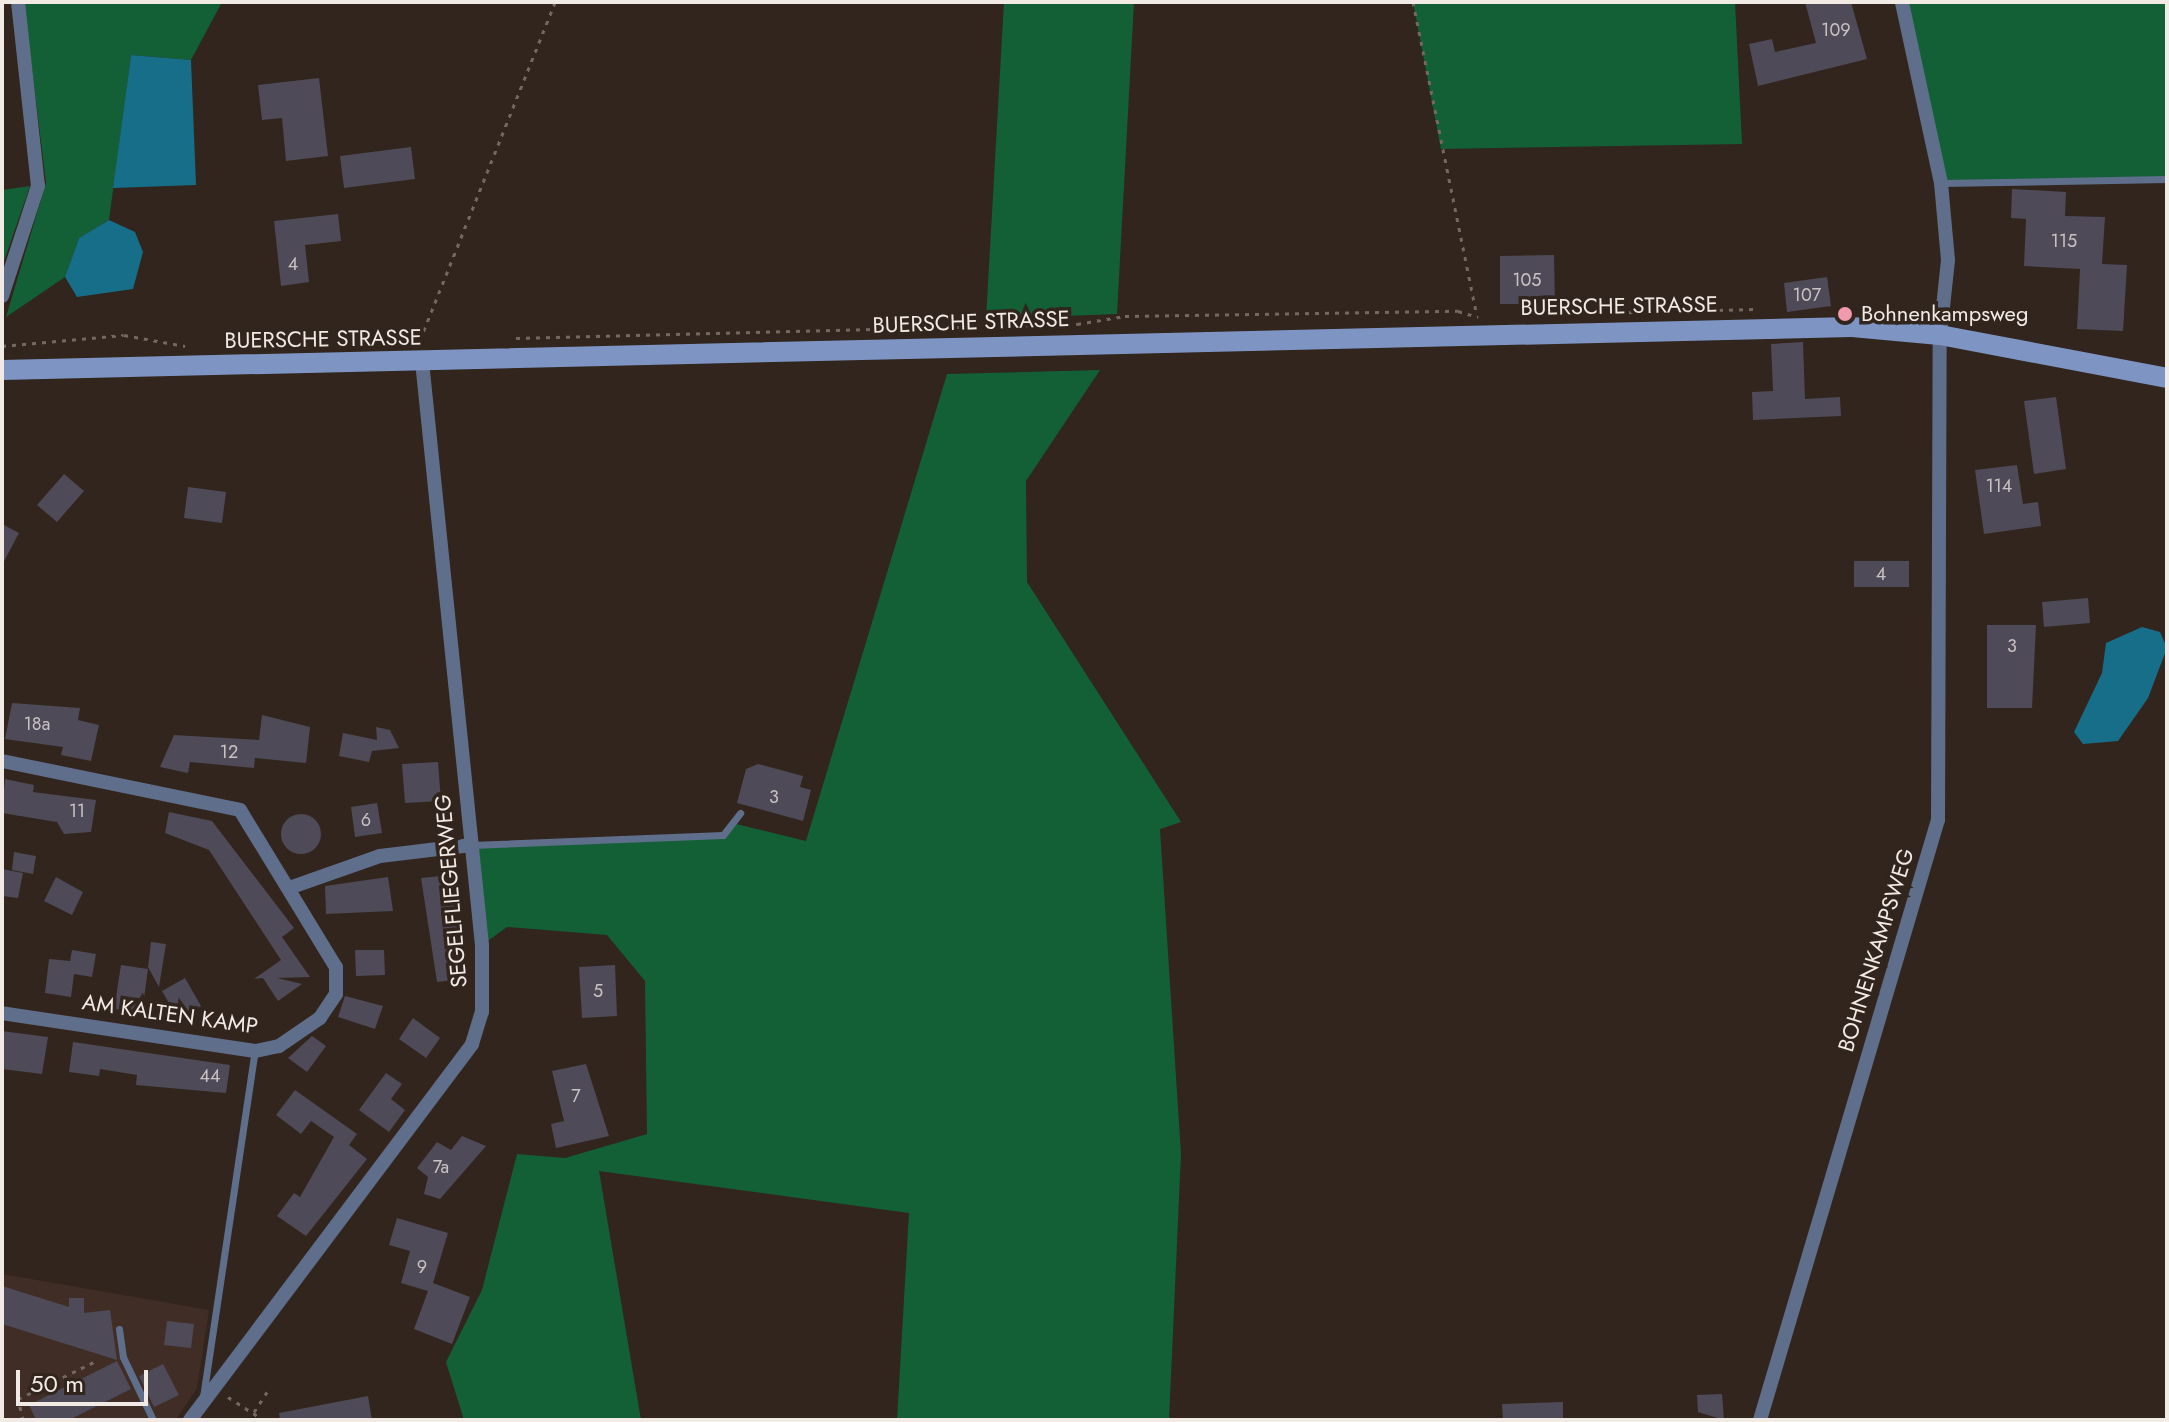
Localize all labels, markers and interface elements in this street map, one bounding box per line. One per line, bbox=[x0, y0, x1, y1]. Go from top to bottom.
house number: 109 bbox=[1821, 19, 1851, 41]
house number: 115 bbox=[2051, 230, 2077, 252]
house number: 4 bbox=[288, 253, 298, 275]
house number: 105 bbox=[1512, 269, 1542, 291]
house number: 107 bbox=[1793, 284, 1821, 306]
street label: BUERSCHE STRASSE bbox=[1520, 291, 1718, 321]
place label: Bohnenkampsweg bbox=[1861, 301, 2028, 327]
street label: BUERSCHE STRASSE bbox=[872, 305, 1070, 339]
marker: Bohnenkampsweg bbox=[1836, 305, 1854, 323]
street label: BUERSCHE STRASSE bbox=[224, 324, 422, 354]
house number: 114 bbox=[1986, 475, 2012, 497]
house number: 4 bbox=[1876, 563, 1886, 585]
house number: 3 bbox=[2007, 635, 2017, 657]
house number: 18a bbox=[24, 713, 50, 735]
house number: 12 bbox=[220, 741, 238, 763]
house number: 3 bbox=[769, 786, 779, 808]
street label: SEGELFLIEGERWEG bbox=[429, 793, 473, 989]
house number: 11 bbox=[69, 800, 85, 822]
house number: 6 bbox=[361, 809, 371, 831]
street label: BOHNENKAMPSWEG bbox=[1832, 845, 1920, 1055]
house number: 5 bbox=[593, 980, 603, 1002]
street label: AM KALTEN KAMP bbox=[80, 989, 260, 1039]
house number: 44 bbox=[200, 1065, 220, 1087]
house number: 7 bbox=[571, 1085, 581, 1107]
house number: 7a bbox=[433, 1156, 449, 1178]
house number: 9 bbox=[417, 1256, 427, 1278]
scale bar bbox=[20, 1354, 152, 1404]
text: 50 m bbox=[30, 1366, 84, 1401]

